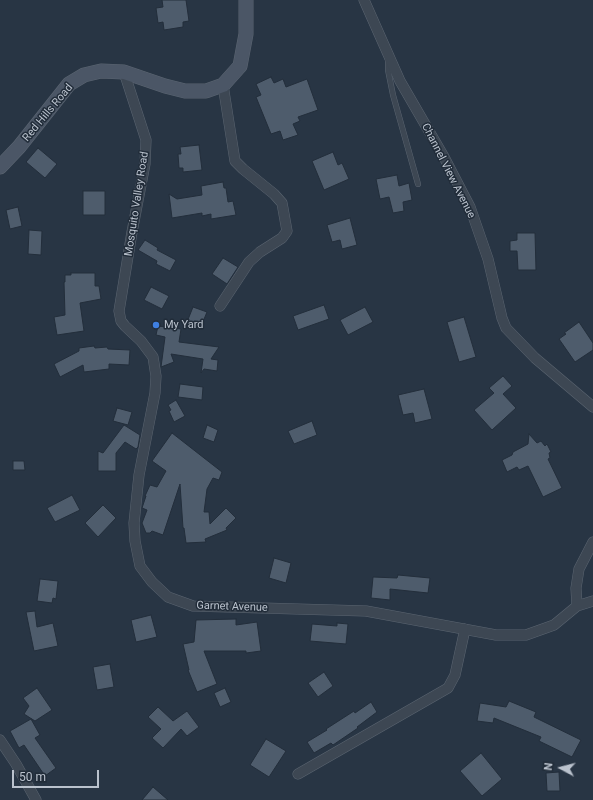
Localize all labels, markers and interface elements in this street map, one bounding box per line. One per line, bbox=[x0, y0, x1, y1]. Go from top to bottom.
street label: Red Hills Road bbox=[20, 82, 76, 144]
street label: Channel View Avenue bbox=[418, 121, 478, 221]
street label: Mosquito Valley Road bbox=[122, 151, 152, 257]
place label: My Yard bbox=[164, 318, 204, 332]
marker: My Yard bbox=[151, 320, 161, 330]
street label: Garnet Avenue bbox=[196, 599, 268, 615]
north arrow bbox=[541, 748, 581, 788]
scale bar bbox=[14, 762, 101, 788]
text: N bbox=[542, 762, 556, 771]
text: 50 m bbox=[19, 770, 46, 784]

